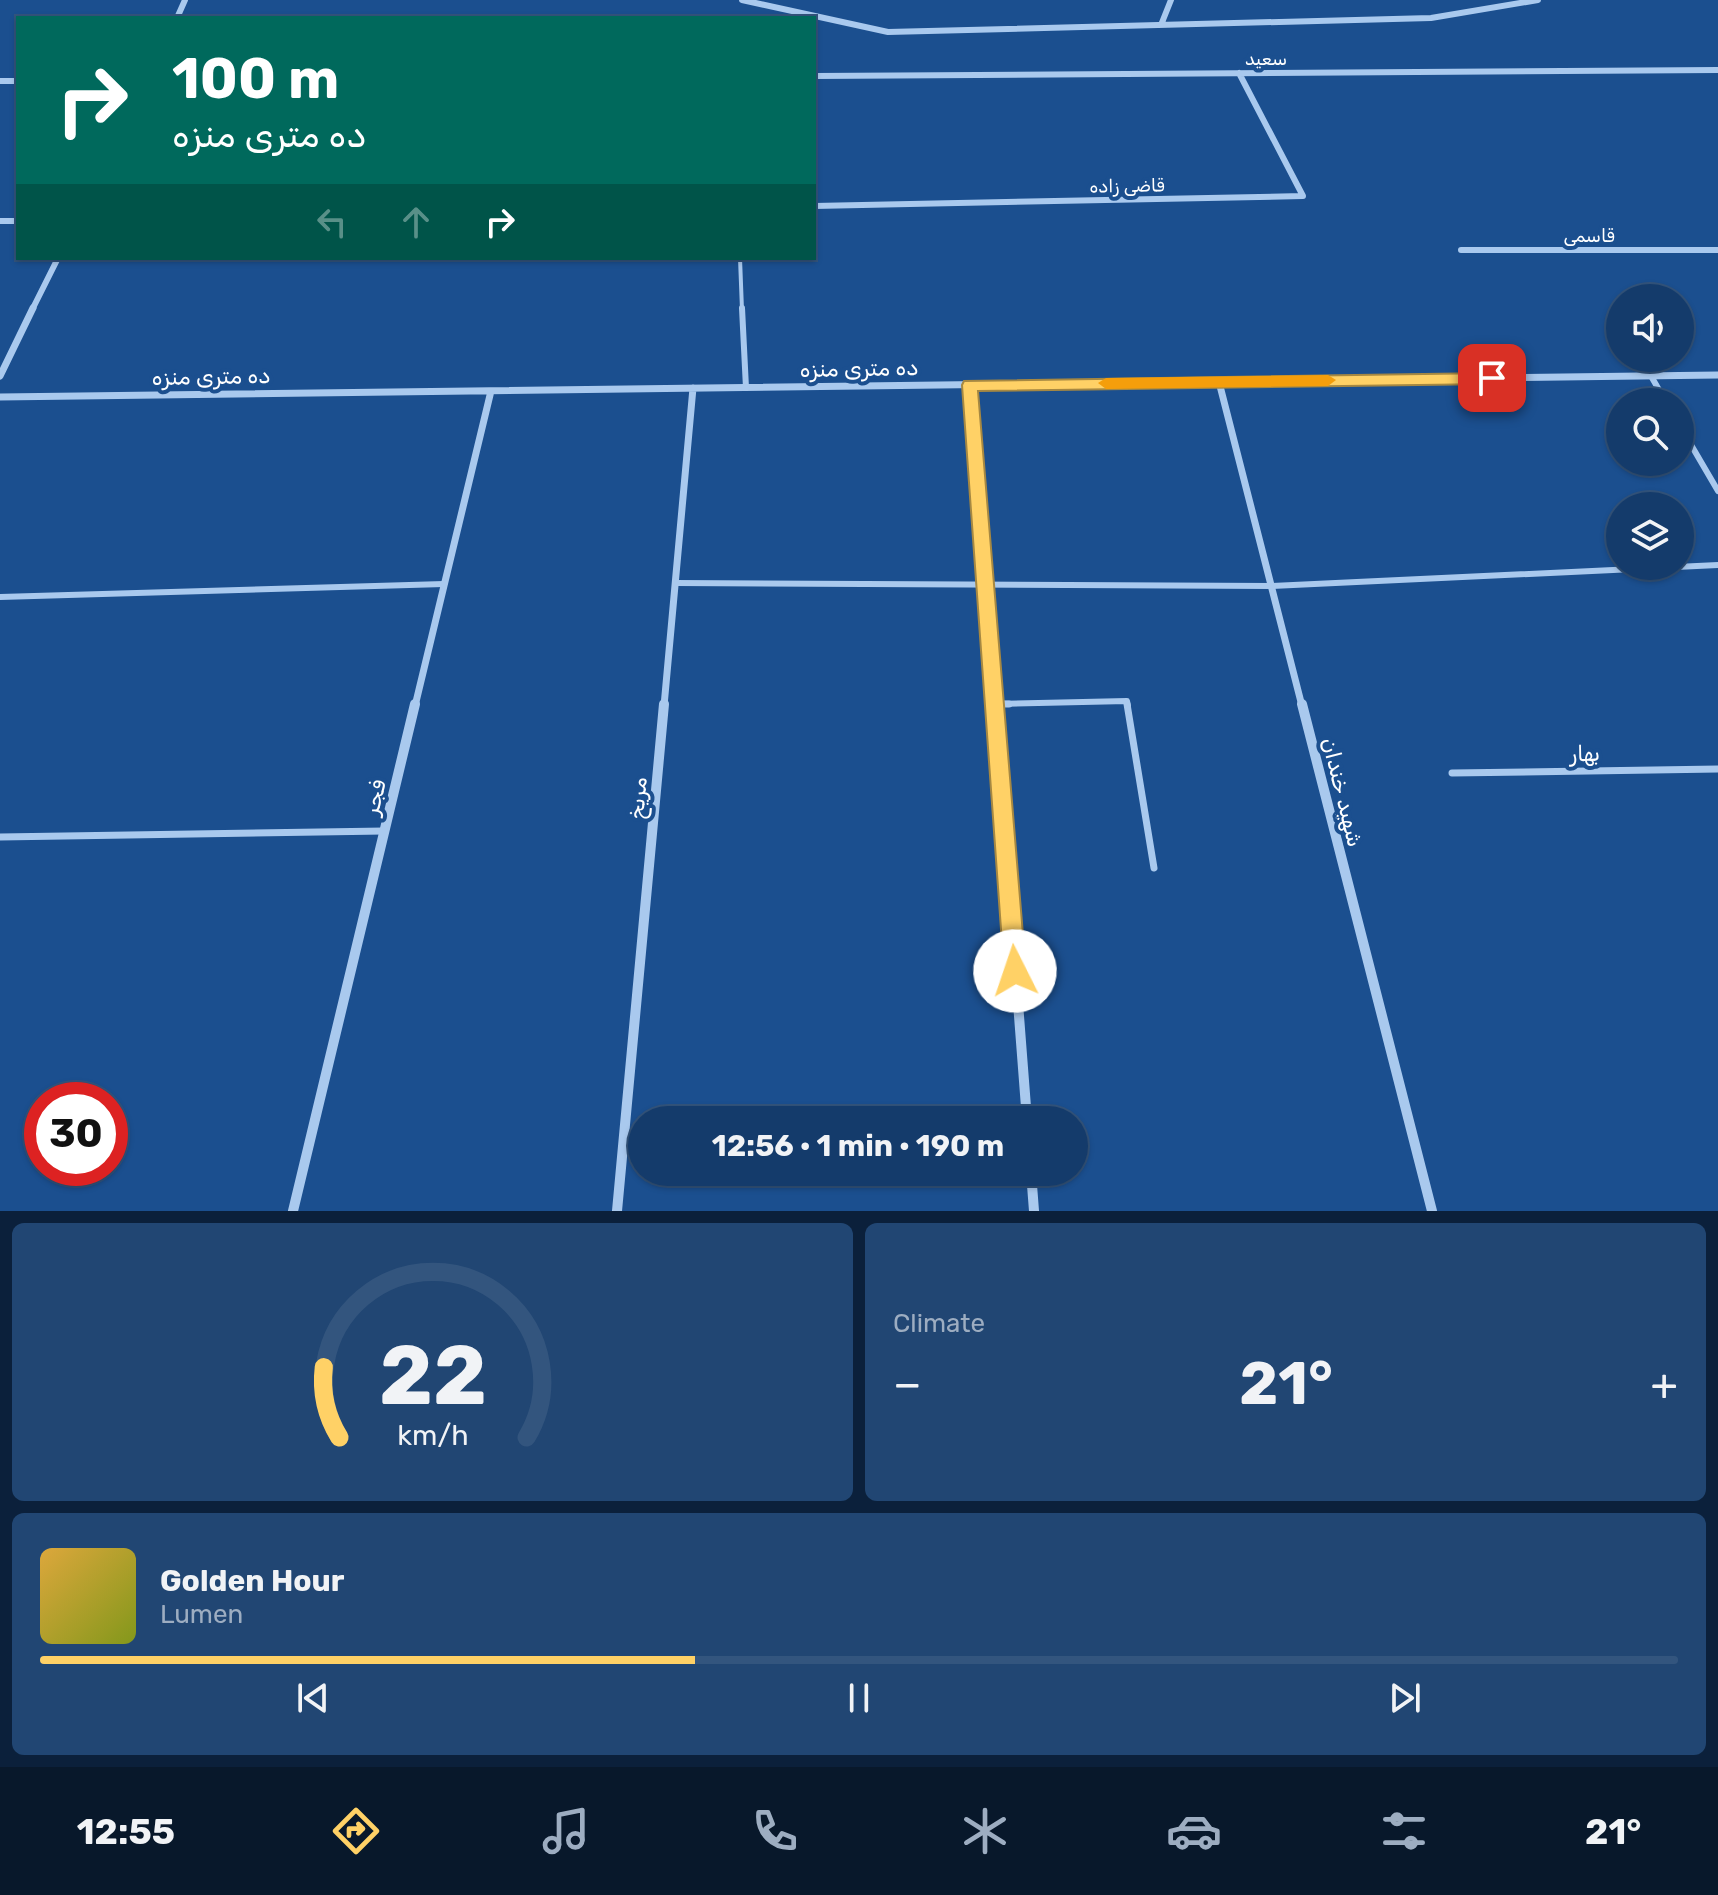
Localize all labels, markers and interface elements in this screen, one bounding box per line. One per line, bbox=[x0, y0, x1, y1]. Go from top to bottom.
text: 100 m bbox=[172, 46, 339, 112]
icon: right bbox=[40, 48, 144, 152]
street label: سعید bbox=[1245, 48, 1287, 70]
text: ده متری منزه bbox=[172, 113, 366, 156]
street label: قاضی زاده bbox=[1089, 174, 1165, 198]
icon: left bbox=[310, 200, 354, 244]
icon: ahead bbox=[394, 200, 438, 244]
icon: right bbox=[478, 200, 522, 244]
street label: قاسمی bbox=[1563, 225, 1615, 247]
map controls bbox=[1606, 284, 1694, 580]
button: sound bbox=[1606, 284, 1694, 372]
pin bbox=[1458, 344, 1526, 412]
street label: ده متری منزه bbox=[799, 354, 919, 383]
icon: arrive bbox=[1470, 356, 1514, 400]
street label: ده متری منزه bbox=[151, 362, 271, 391]
button: search bbox=[1606, 388, 1694, 476]
button: layers bbox=[1606, 492, 1694, 580]
street label: شهید خندان bbox=[1316, 735, 1369, 850]
street label: بهار bbox=[1568, 740, 1600, 767]
street label: مریخ bbox=[622, 776, 655, 821]
street label: فجر bbox=[357, 777, 392, 820]
position arrow bbox=[973, 929, 1057, 1013]
speed limit sign: 30 bbox=[24, 1082, 128, 1186]
text: 12:56 · 1 min · 190 m bbox=[712, 1128, 1004, 1164]
text: Climate bbox=[893, 1308, 985, 1339]
text: 22 bbox=[378, 1326, 487, 1425]
text: 21° bbox=[1239, 1348, 1333, 1419]
text: − bbox=[893, 1358, 922, 1410]
text: + bbox=[1651, 1358, 1678, 1410]
text: km/h bbox=[397, 1418, 468, 1452]
text: Golden Hour bbox=[160, 1563, 344, 1599]
text: Lumen bbox=[160, 1599, 243, 1630]
icon: previous bbox=[291, 1676, 335, 1720]
icon: pause bbox=[837, 1676, 881, 1720]
icon: next bbox=[1383, 1676, 1427, 1720]
icon: directions bbox=[328, 1803, 384, 1859]
icon: music bbox=[538, 1803, 594, 1859]
icon: phone bbox=[747, 1803, 803, 1859]
icon: climate bbox=[957, 1803, 1013, 1859]
icon: car bbox=[1166, 1803, 1222, 1859]
icon: filters bbox=[1376, 1803, 1432, 1859]
text: 12:55 bbox=[77, 1810, 175, 1853]
text: 21° bbox=[1585, 1810, 1641, 1853]

